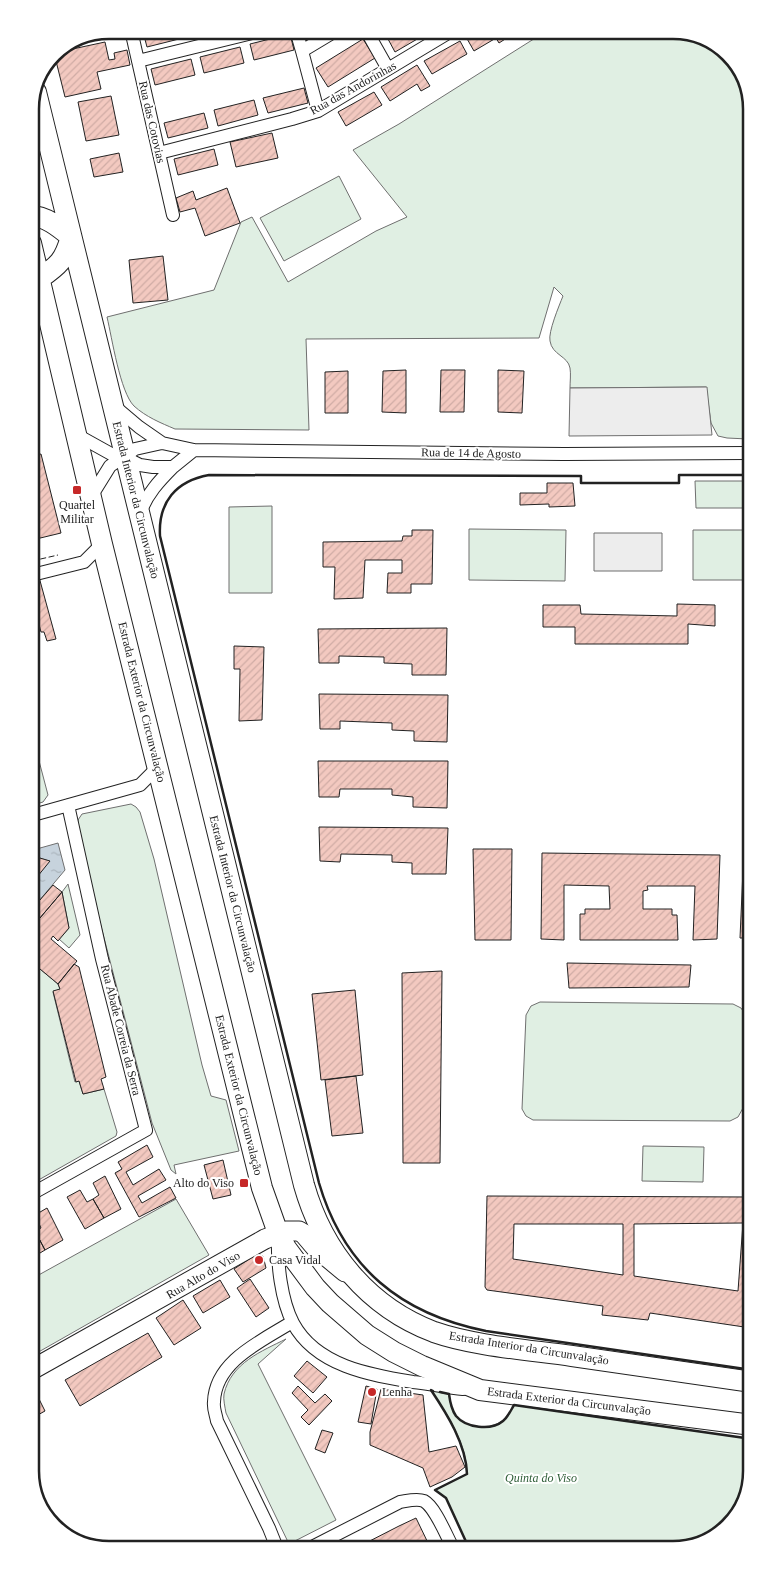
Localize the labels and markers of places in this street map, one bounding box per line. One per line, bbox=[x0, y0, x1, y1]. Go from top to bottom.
marker: Quartel Militar bbox=[71, 484, 83, 496]
place label: Quartel Militar bbox=[59, 498, 96, 526]
place label: Alto do Viso bbox=[173, 1176, 234, 1190]
marker: Alto do Viso bbox=[238, 1177, 250, 1189]
place label: Casa Vidal bbox=[269, 1253, 322, 1267]
marker: Casa Vidal bbox=[253, 1254, 265, 1266]
place label: Lenha bbox=[382, 1385, 413, 1399]
marker: Lenha bbox=[366, 1386, 378, 1398]

